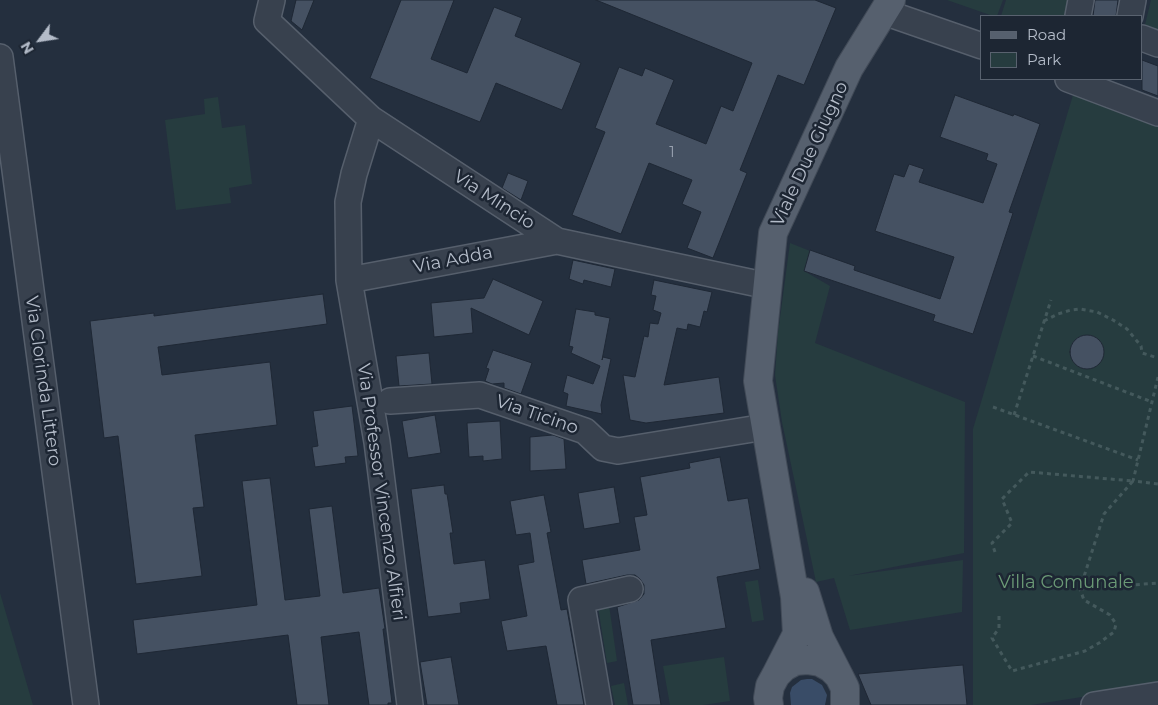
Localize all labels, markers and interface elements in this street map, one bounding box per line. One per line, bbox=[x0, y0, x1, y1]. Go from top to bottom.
north arrow bbox=[15, 15, 65, 65]
legend bbox=[980, 15, 1143, 80]
text: Road bbox=[1027, 25, 1066, 44]
text: N bbox=[17, 38, 38, 57]
text: Park bbox=[1027, 50, 1061, 69]
street label: Viale Due Giugno bbox=[767, 78, 853, 230]
house number: 1 bbox=[669, 144, 675, 162]
street label: Via Mincio bbox=[449, 166, 539, 234]
street label: Via Adda bbox=[412, 242, 494, 278]
street label: Via Clorinda Littero bbox=[20, 295, 66, 467]
street label: Via Professor Vincenzo Alfieri bbox=[352, 362, 410, 622]
street label: Via Ticino bbox=[493, 391, 581, 439]
park label: Villa Comunale bbox=[998, 572, 1134, 594]

